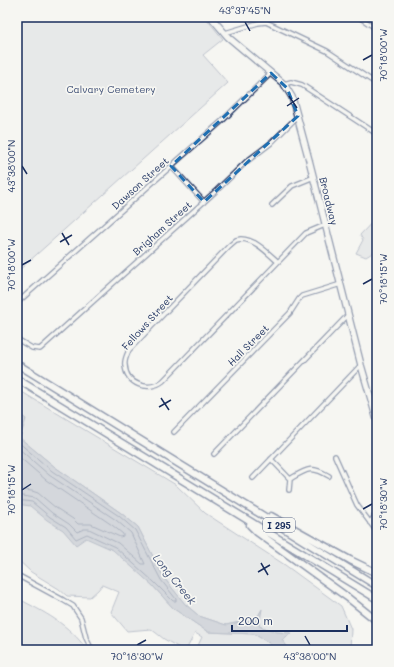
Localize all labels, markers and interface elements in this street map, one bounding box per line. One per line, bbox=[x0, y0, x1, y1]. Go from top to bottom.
text: 43°37'45"N bbox=[219, 3, 271, 17]
text: 70°18'00"W bbox=[376, 28, 390, 81]
park label: Calvary Cemetery bbox=[66, 82, 156, 96]
text: 43°38'00"N bbox=[4, 140, 18, 192]
street label: Dawson Street bbox=[108, 154, 172, 212]
street label: Broadway bbox=[316, 176, 342, 226]
street label: Brigham Street bbox=[129, 198, 195, 258]
text: 70°18'00"W bbox=[4, 238, 18, 291]
text: 70°18'15"W bbox=[376, 253, 390, 304]
street label: Fellows Street bbox=[118, 291, 176, 353]
street label: Hall Street bbox=[224, 321, 272, 369]
text: 70°18'15"W bbox=[4, 464, 18, 515]
text: 70°18'30"W bbox=[376, 477, 390, 530]
road number: I 295 bbox=[263, 518, 295, 532]
water label: Long Creek bbox=[150, 551, 200, 608]
scale bar bbox=[232, 607, 347, 633]
text: 200 m bbox=[238, 612, 273, 628]
text: 70°18'30"W bbox=[111, 649, 164, 663]
text: 43°38'00"N bbox=[284, 649, 336, 663]

